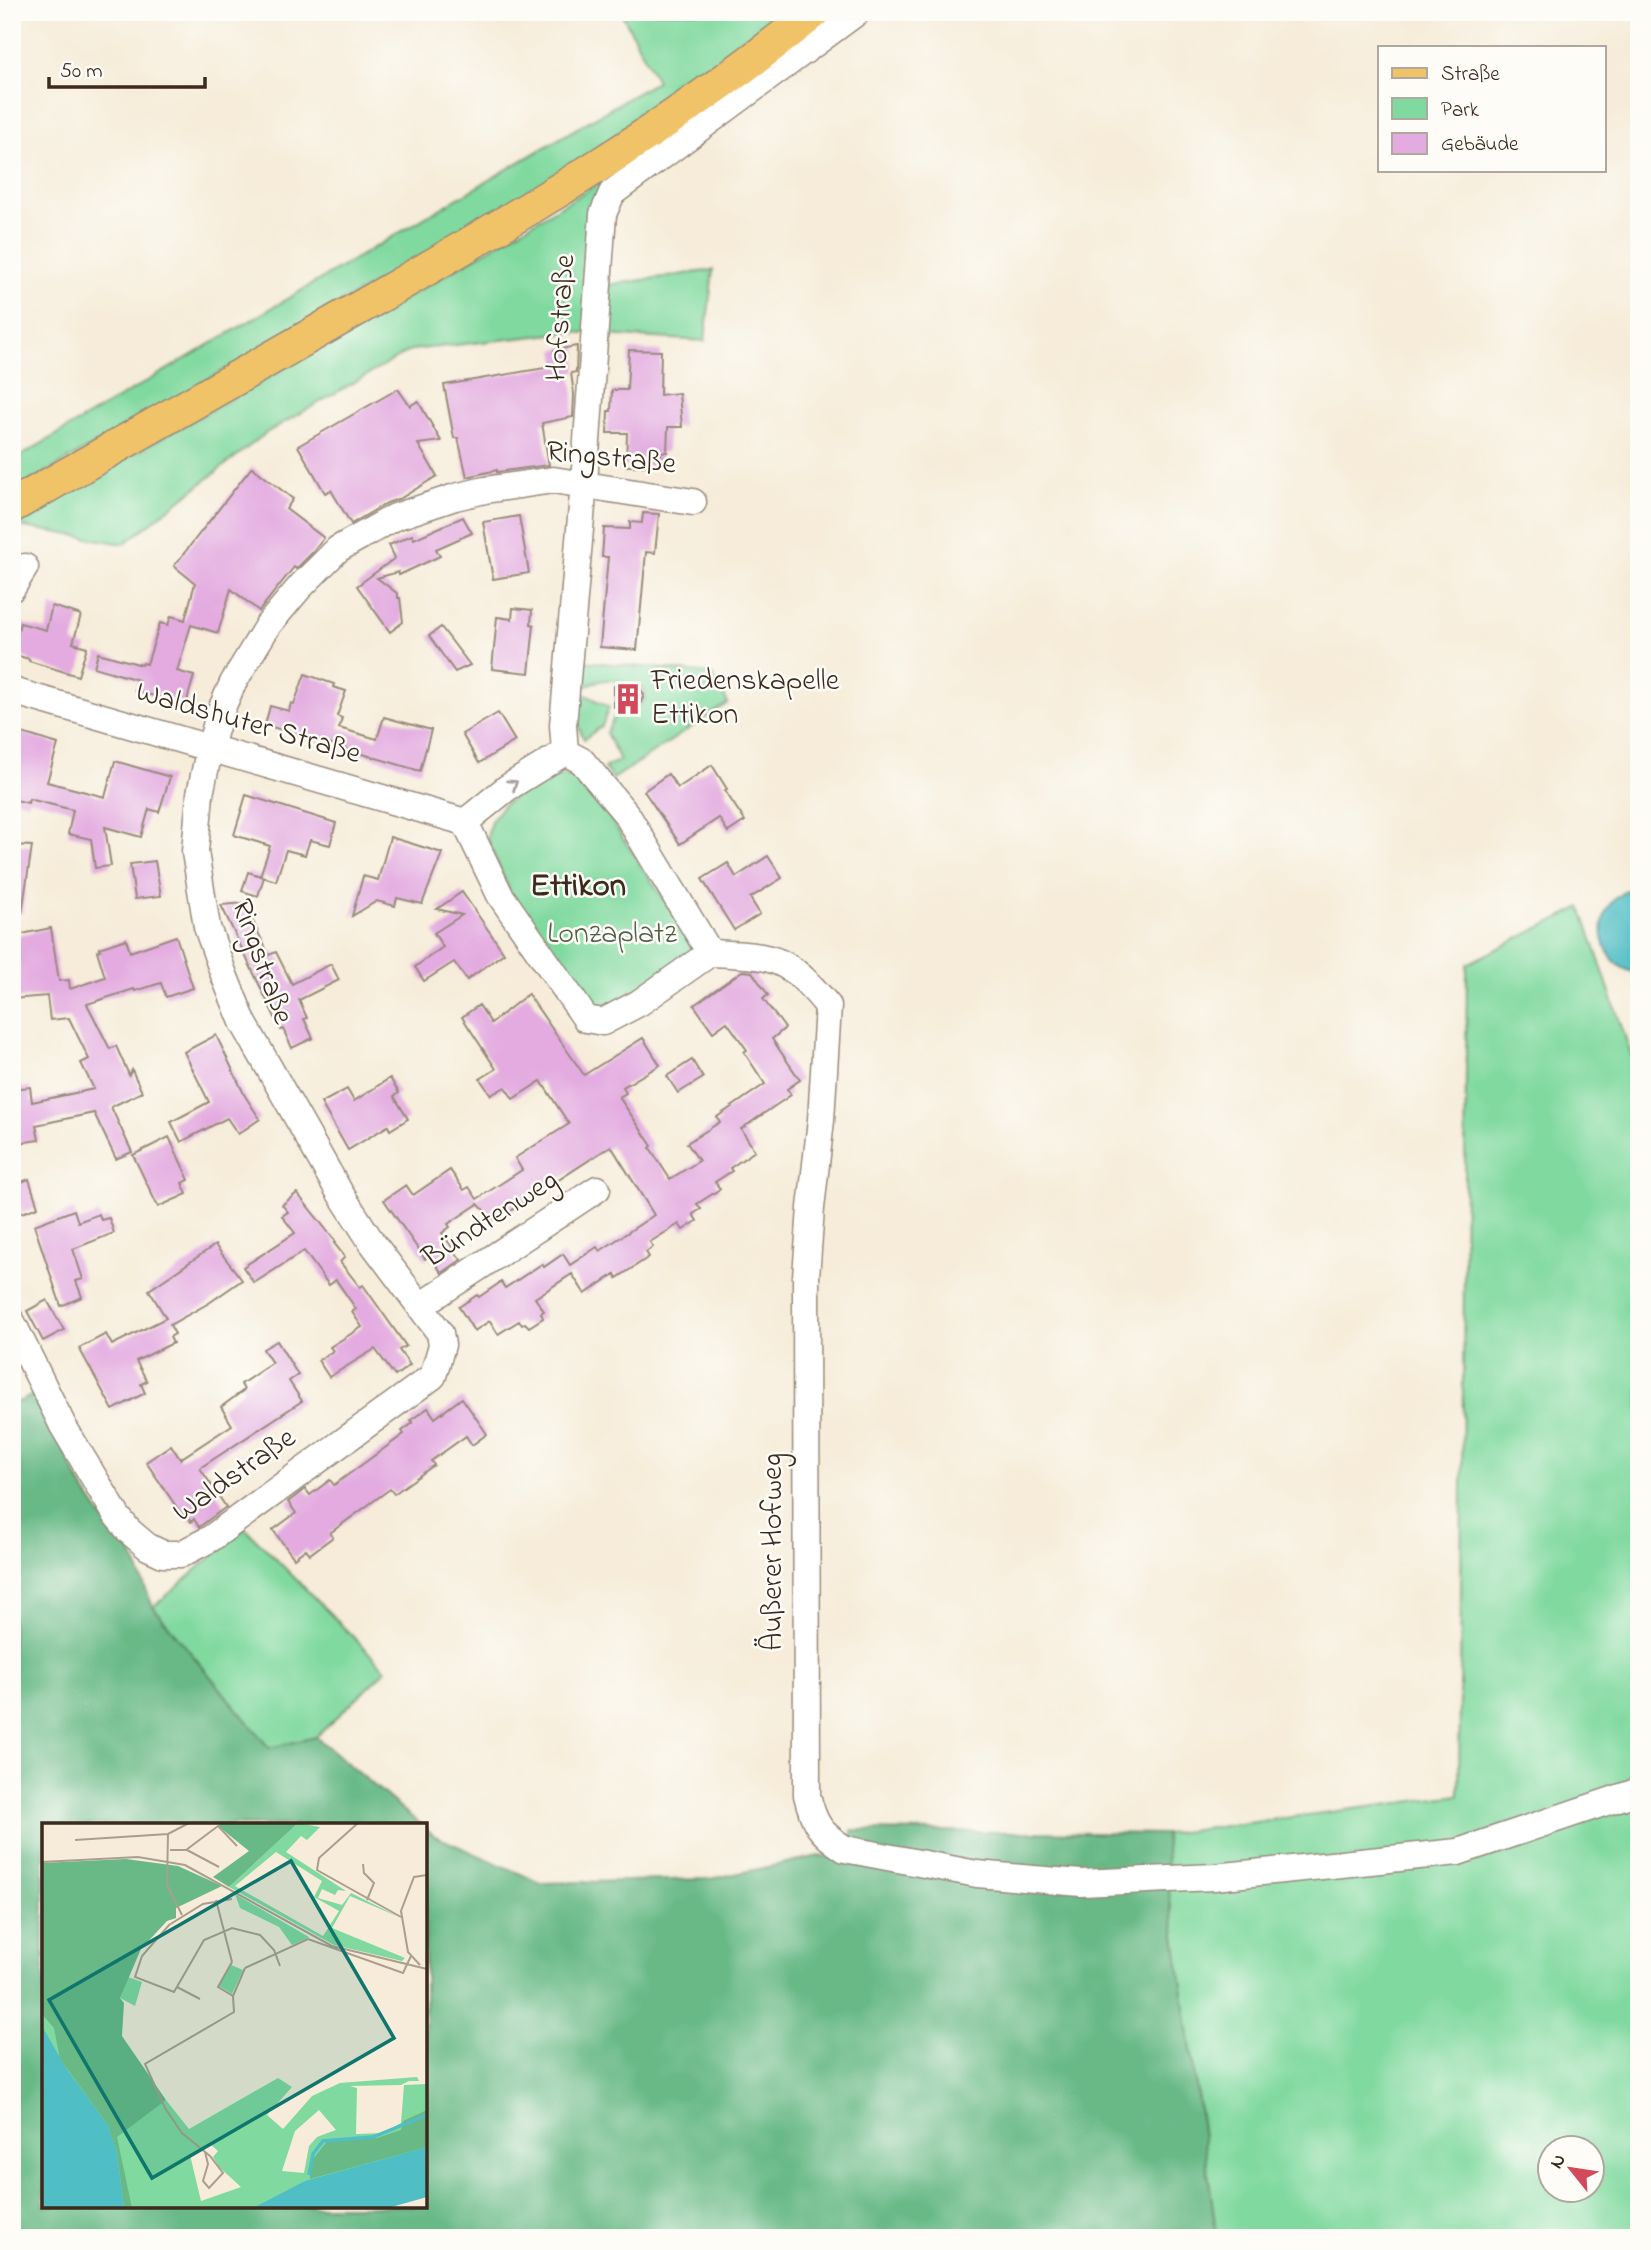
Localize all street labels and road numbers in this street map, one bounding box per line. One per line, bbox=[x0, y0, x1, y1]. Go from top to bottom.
street label: Hofstraße bbox=[536, 253, 588, 383]
street label: Ringstraße bbox=[544, 430, 679, 488]
street label: Waldshuter Straße bbox=[130, 671, 366, 777]
street label: Ringstraße bbox=[218, 893, 304, 1031]
street label: Bündtenweg bbox=[414, 1160, 567, 1281]
street label: Waldstraße bbox=[164, 1417, 306, 1535]
street label: Äußerer Hofweg bbox=[752, 1453, 796, 1651]

